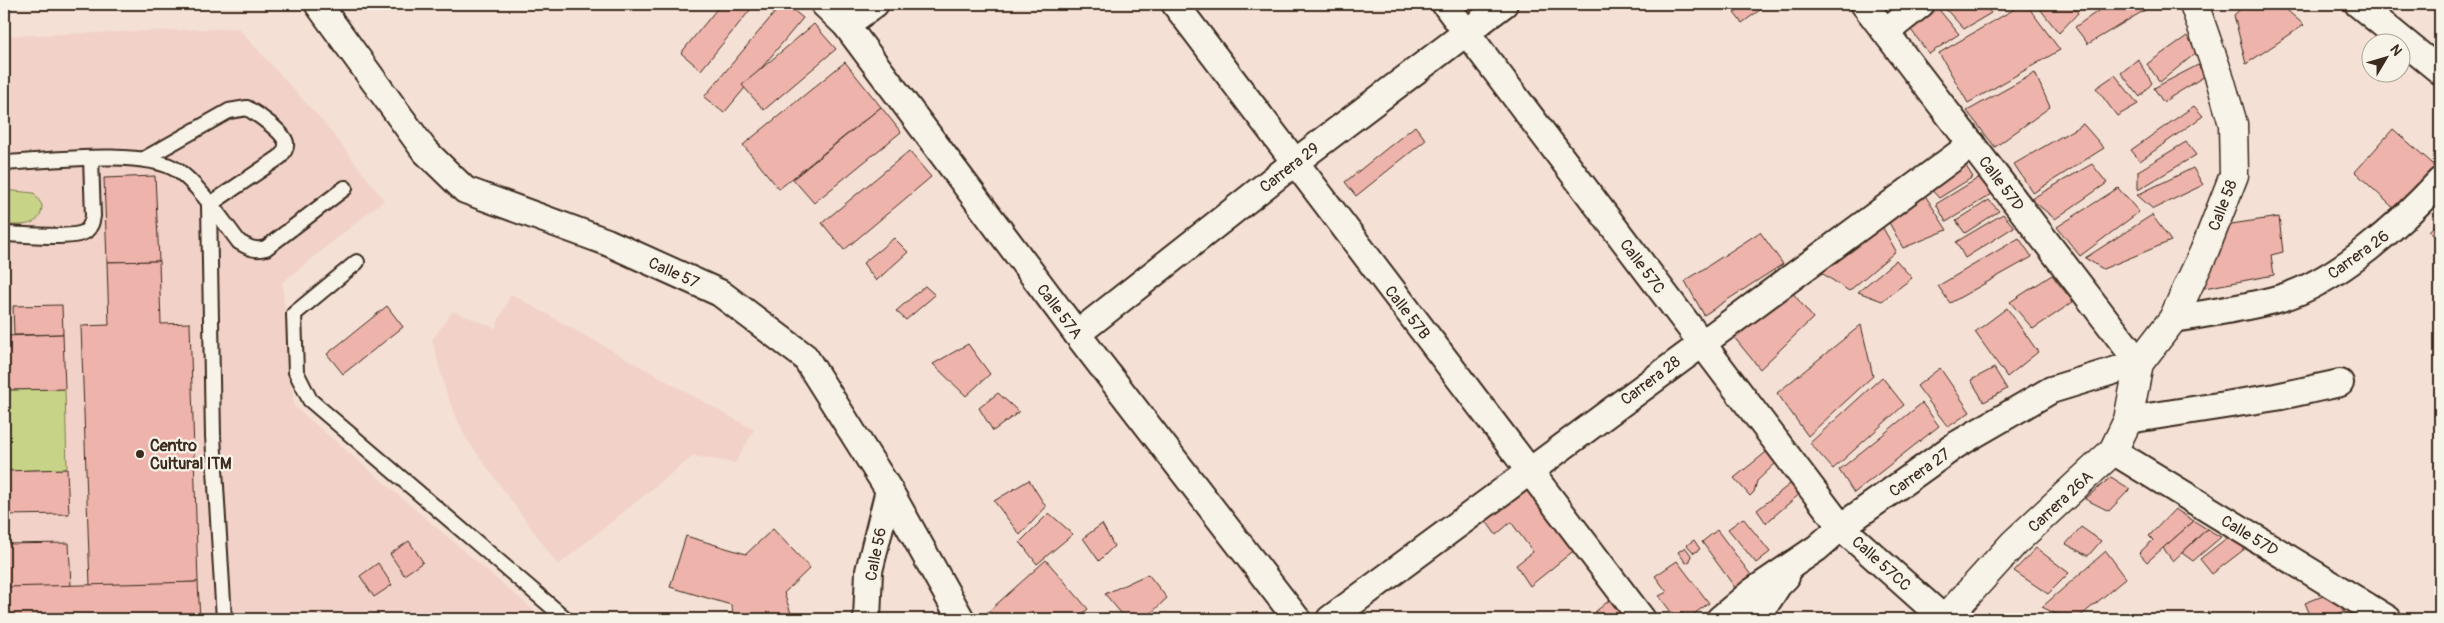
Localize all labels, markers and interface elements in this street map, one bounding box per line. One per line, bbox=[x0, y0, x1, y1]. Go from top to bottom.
north arrow bbox=[2362, 32, 2412, 82]
text: N bbox=[2386, 41, 2405, 59]
street label: Carrera 29 bbox=[1256, 138, 1323, 197]
street label: Calle 57D bbox=[1974, 152, 2028, 215]
street label: Calle 58 bbox=[2204, 177, 2242, 234]
street label: Carrera 26 bbox=[2324, 226, 2393, 284]
street label: Calle 57C bbox=[1615, 235, 1669, 298]
street label: Calle 57 bbox=[645, 253, 703, 293]
street label: Calle 57A bbox=[1032, 280, 1086, 343]
street label: Calle 57B bbox=[1380, 282, 1434, 343]
street label: Carrera 28 bbox=[1617, 352, 1685, 410]
place label: Centro Cultural ITM bbox=[150, 436, 232, 474]
street label: Carrera 27 bbox=[1885, 444, 1954, 502]
marker: Centro Cultural ITM bbox=[134, 448, 146, 460]
street label: Carrera 26A bbox=[2024, 467, 2097, 537]
street label: Calle 57D bbox=[2217, 511, 2282, 561]
street label: Calle 56 bbox=[861, 526, 891, 583]
street label: Calle 57CC bbox=[1847, 532, 1915, 596]

